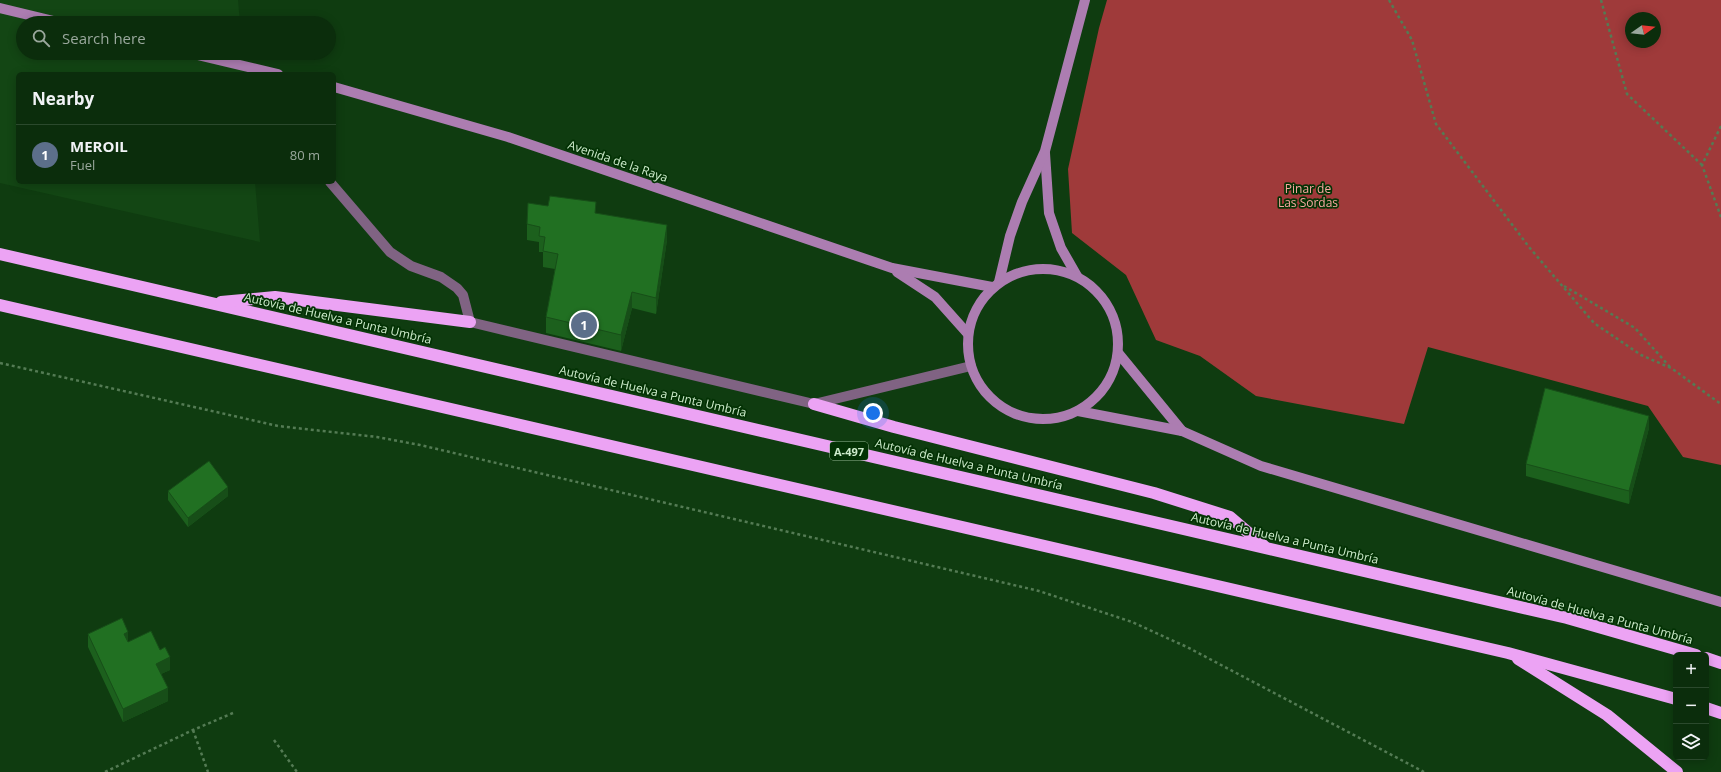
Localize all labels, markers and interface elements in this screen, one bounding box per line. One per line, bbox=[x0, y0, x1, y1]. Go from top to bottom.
north arrow bbox=[1625, 12, 1661, 48]
search box bbox=[16, 16, 336, 60]
icon: search bbox=[30, 27, 52, 49]
text: Search here bbox=[62, 28, 146, 48]
text: Nearby bbox=[32, 87, 94, 110]
text: MEROIL bbox=[70, 136, 128, 156]
street label: Avenida de la Raya bbox=[566, 136, 670, 186]
text: 1 bbox=[41, 146, 49, 164]
text: 80 m bbox=[290, 146, 320, 164]
text: Fuel bbox=[70, 156, 95, 174]
park label: Pinar de Las Sordas bbox=[1278, 180, 1338, 211]
street label: Autovía de Huelva a Punta Umbría bbox=[243, 288, 433, 348]
pin: 1 bbox=[571, 310, 597, 340]
street label: Autovía de Huelva a Punta Umbría bbox=[558, 361, 748, 421]
your location bbox=[863, 403, 883, 423]
street label: Autovía de Huelva a Punta Umbría bbox=[874, 434, 1064, 494]
road number: A-497 bbox=[830, 442, 868, 460]
street label: Autovía de Huelva a Punta Umbría bbox=[1190, 508, 1380, 568]
street label: Autovía de Huelva a Punta Umbría bbox=[1505, 582, 1695, 648]
map controls bbox=[1673, 652, 1709, 760]
button: + bbox=[1673, 652, 1709, 688]
button: − bbox=[1673, 688, 1709, 724]
button: layers bbox=[1673, 724, 1709, 760]

